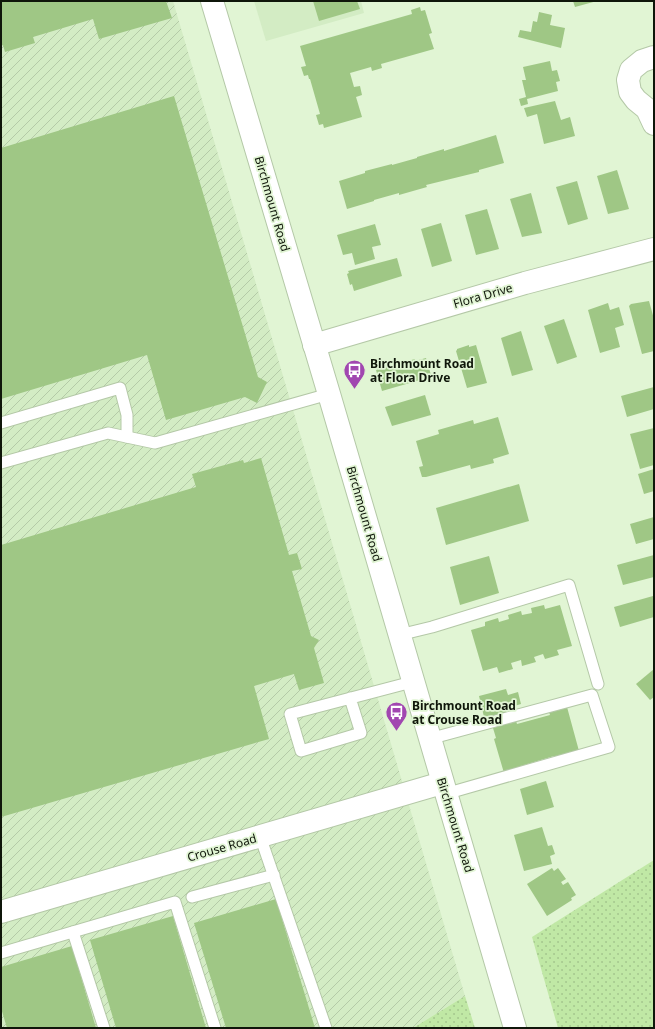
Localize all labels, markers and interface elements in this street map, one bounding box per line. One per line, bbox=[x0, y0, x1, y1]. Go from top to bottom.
street label: Birchmount Road bbox=[251, 154, 294, 253]
street label: Flora Drive bbox=[451, 279, 515, 312]
place label: Birchmount Road at Flora Drive bbox=[370, 355, 474, 386]
bus stop icon: Birchmount Road at Flora Drive bbox=[342, 358, 368, 391]
street label: Birchmount Road bbox=[343, 464, 386, 563]
place label: Birchmount Road at Crouse Road bbox=[412, 697, 516, 728]
bus stop icon: Birchmount Road at Crouse Road bbox=[384, 700, 410, 733]
street label: Birchmount Road bbox=[433, 775, 478, 874]
street label: Crouse Road bbox=[185, 830, 259, 866]

